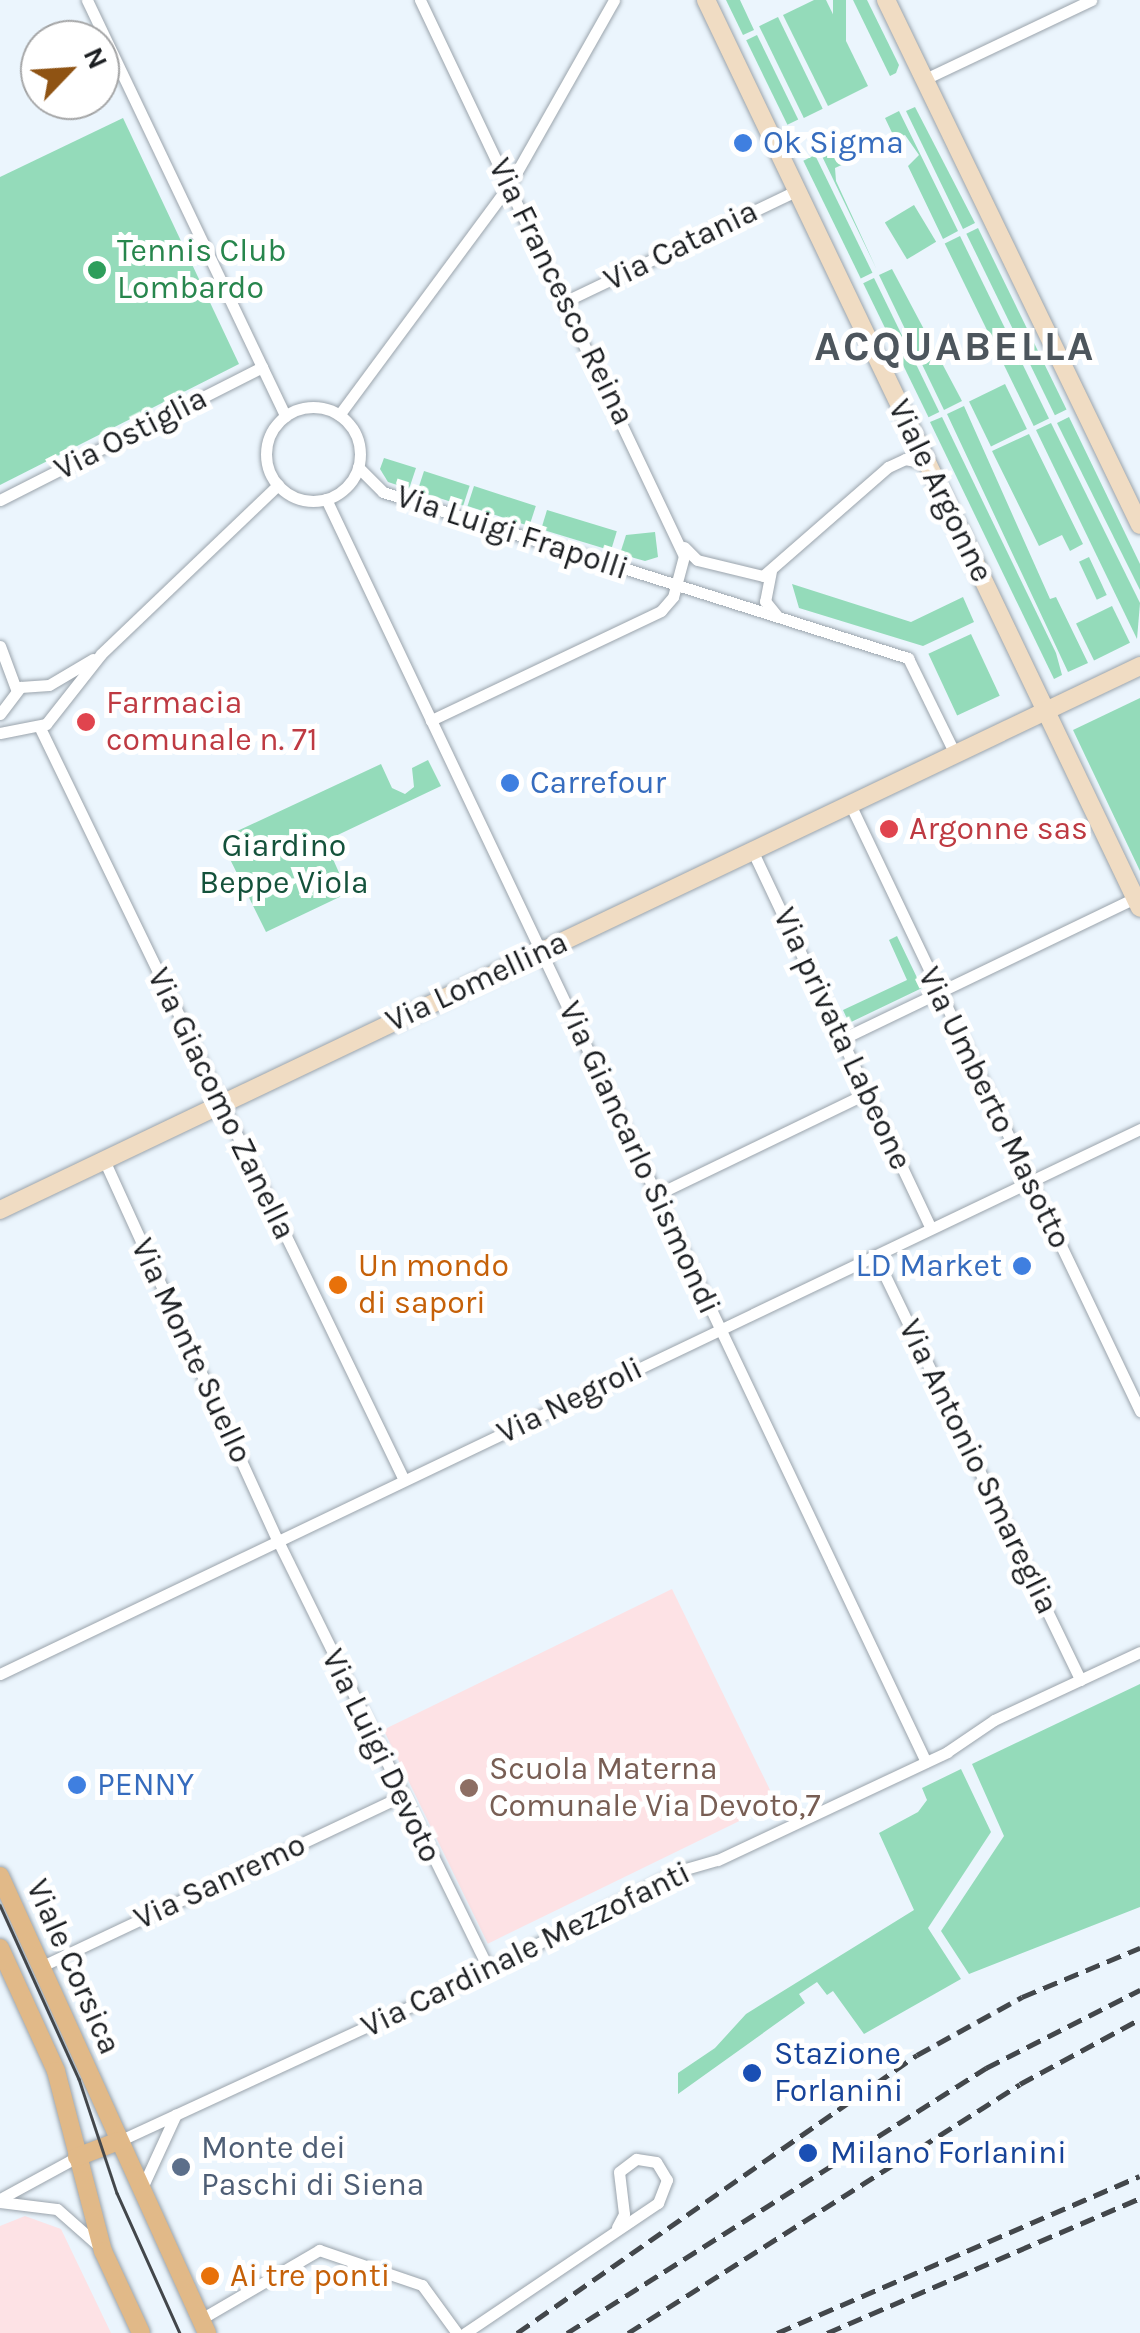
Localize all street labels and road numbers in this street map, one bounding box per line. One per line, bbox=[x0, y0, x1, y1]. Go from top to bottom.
street label: Via Francesco Reina bbox=[480, 152, 642, 432]
street label: Via Catania bbox=[598, 192, 764, 300]
street label: Via Ostiglia bbox=[48, 379, 214, 489]
street label: Viale Argonne bbox=[879, 394, 1001, 588]
street label: Via Luigi Frapolli bbox=[391, 477, 633, 589]
street label: Via privata Labeone bbox=[764, 902, 920, 1176]
street label: Via Lomellina bbox=[380, 923, 574, 1041]
street label: Via Umberto Masotto bbox=[909, 961, 1079, 1255]
street label: Via Giacomo Zanella bbox=[139, 962, 303, 1246]
street label: Via Giancarlo Sismondi bbox=[550, 996, 728, 1320]
street label: Via Monte Suello bbox=[122, 1233, 260, 1469]
street label: Via Antonio Smareglia bbox=[890, 1313, 1066, 1621]
street label: Via Negroli bbox=[491, 1349, 649, 1453]
street label: Via Luigi Devoto bbox=[313, 1643, 449, 1869]
street label: Via Sanremo bbox=[128, 1826, 312, 1938]
street label: Via Cardinale Mezzofanti bbox=[355, 1854, 697, 2046]
street label: Viale Corsica bbox=[17, 1874, 129, 2060]

